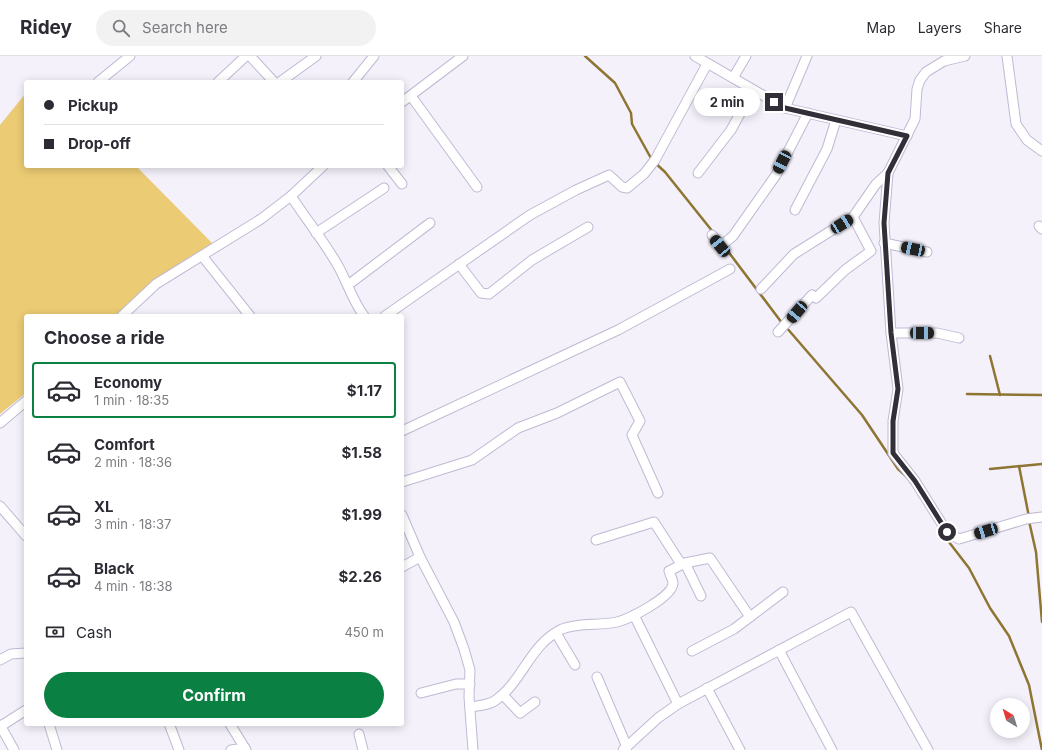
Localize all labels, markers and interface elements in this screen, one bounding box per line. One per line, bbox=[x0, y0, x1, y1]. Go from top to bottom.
search box bbox=[96, 10, 376, 46]
text: Ridey bbox=[20, 16, 72, 39]
icon: search bbox=[110, 17, 132, 39]
text: Search here bbox=[142, 18, 228, 37]
text: Map bbox=[867, 19, 896, 36]
text: Layers bbox=[918, 19, 962, 36]
text: Share bbox=[984, 19, 1022, 36]
callout: 2 min bbox=[694, 88, 760, 116]
route end bbox=[765, 93, 783, 111]
text: 2 min bbox=[710, 94, 744, 110]
text: Pickup bbox=[68, 96, 118, 115]
text: Drop-off bbox=[68, 134, 131, 153]
car bbox=[771, 149, 793, 175]
car bbox=[829, 213, 855, 235]
car bbox=[708, 233, 732, 259]
car bbox=[900, 241, 926, 257]
car bbox=[785, 299, 809, 325]
text: Choose a ride bbox=[44, 327, 165, 348]
car bbox=[910, 327, 934, 339]
icon: car bbox=[46, 372, 82, 408]
text: Economy bbox=[94, 373, 162, 392]
text: $1.17 bbox=[347, 381, 382, 400]
text: 1 min · 18:35 bbox=[94, 392, 169, 408]
icon: car bbox=[46, 434, 82, 470]
text: Comfort bbox=[94, 435, 155, 454]
text: $1.58 bbox=[341, 443, 382, 462]
text: 2 min · 18:36 bbox=[94, 454, 172, 470]
icon: car bbox=[46, 496, 82, 532]
text: XL bbox=[94, 497, 114, 516]
text: $1.99 bbox=[341, 505, 382, 524]
text: 3 min · 18:37 bbox=[94, 516, 171, 532]
car bbox=[973, 522, 999, 540]
route start bbox=[938, 523, 956, 541]
icon: car bbox=[46, 558, 82, 594]
text: Black bbox=[94, 559, 134, 578]
text: $2.26 bbox=[339, 567, 382, 586]
text: 4 min · 18:38 bbox=[94, 578, 172, 594]
icon: cash bbox=[44, 621, 66, 643]
text: Cash bbox=[76, 623, 112, 642]
text: 450 m bbox=[344, 624, 384, 640]
button: Confirm bbox=[44, 672, 384, 718]
north arrow bbox=[990, 698, 1030, 738]
map controls bbox=[990, 698, 1030, 738]

